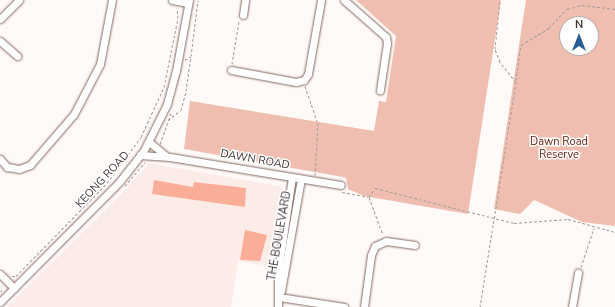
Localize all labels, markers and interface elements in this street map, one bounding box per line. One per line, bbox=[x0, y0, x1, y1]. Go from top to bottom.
north arrow bbox=[559, 16, 599, 56]
text: N bbox=[575, 17, 583, 32]
park label: Dawn Road Reserve bbox=[530, 136, 588, 162]
street label: DAWN ROAD bbox=[219, 147, 291, 173]
street label: KEONG ROAD bbox=[73, 149, 133, 211]
street label: THE BOULEVARD bbox=[266, 190, 294, 282]

